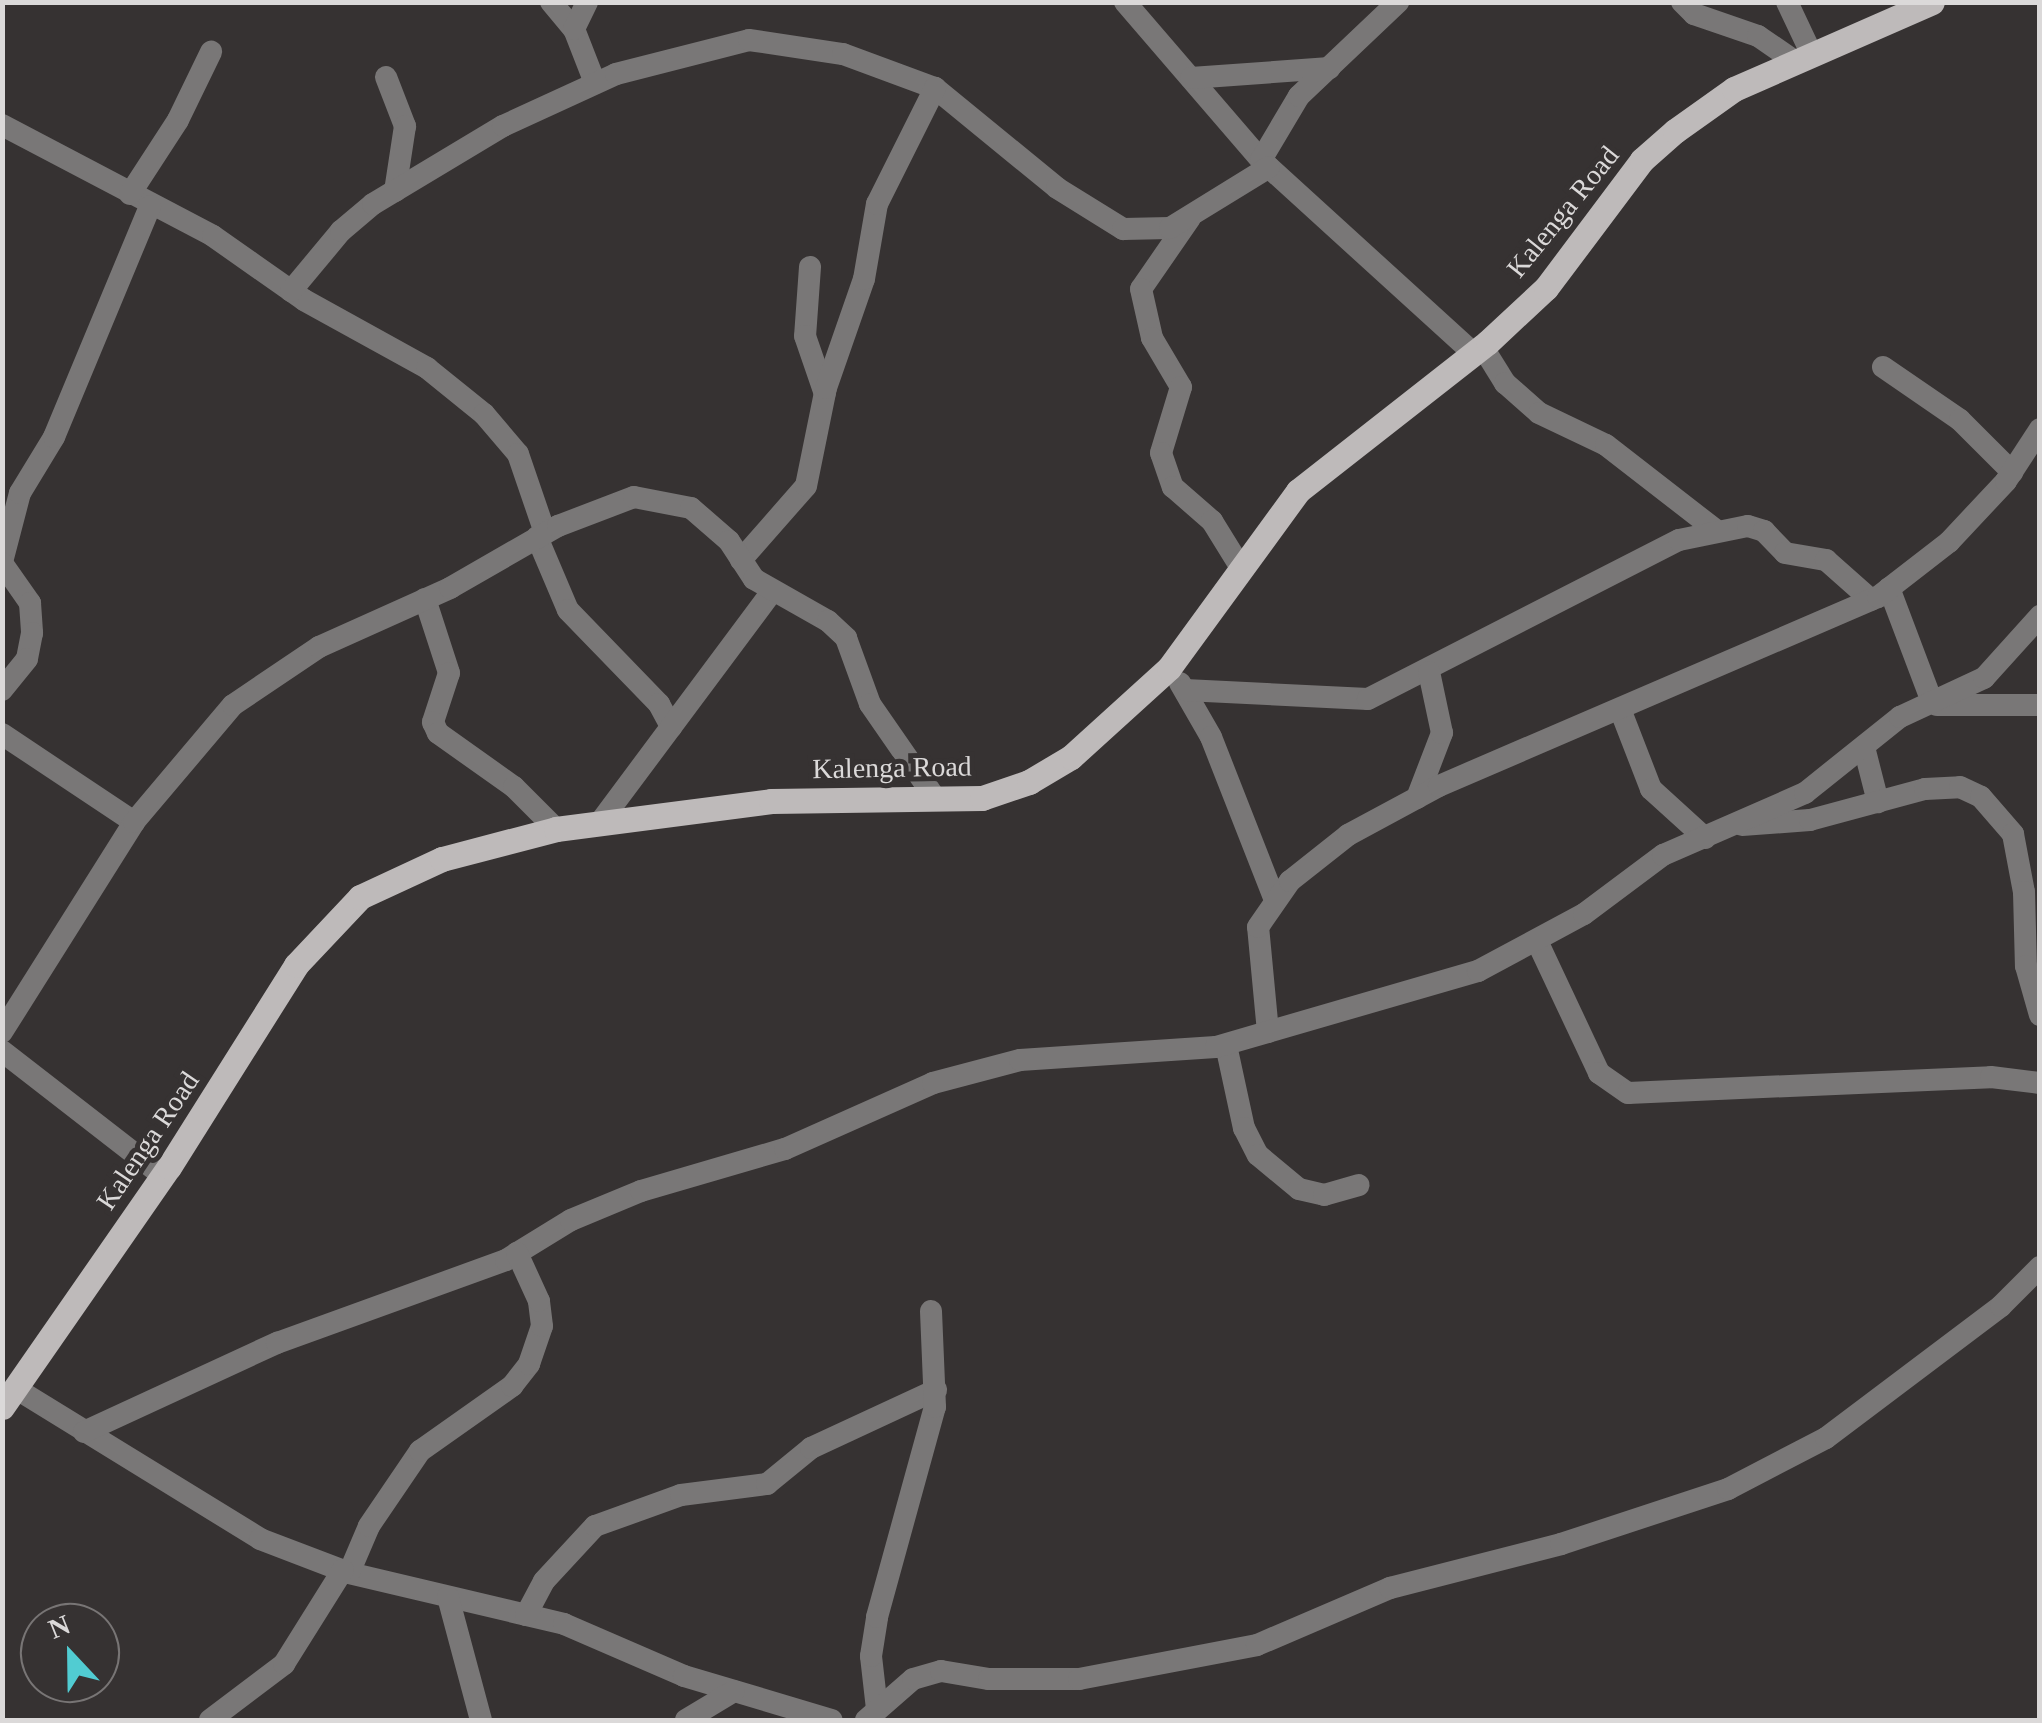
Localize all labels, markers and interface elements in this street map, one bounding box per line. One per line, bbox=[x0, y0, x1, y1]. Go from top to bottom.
street label: Kalenga Road bbox=[1500, 139, 1626, 285]
street label: Kalenga Road bbox=[812, 750, 972, 786]
street label: Kalenga Road bbox=[90, 1066, 206, 1216]
north arrow bbox=[20, 1603, 120, 1703]
text: N bbox=[44, 1608, 75, 1645]

